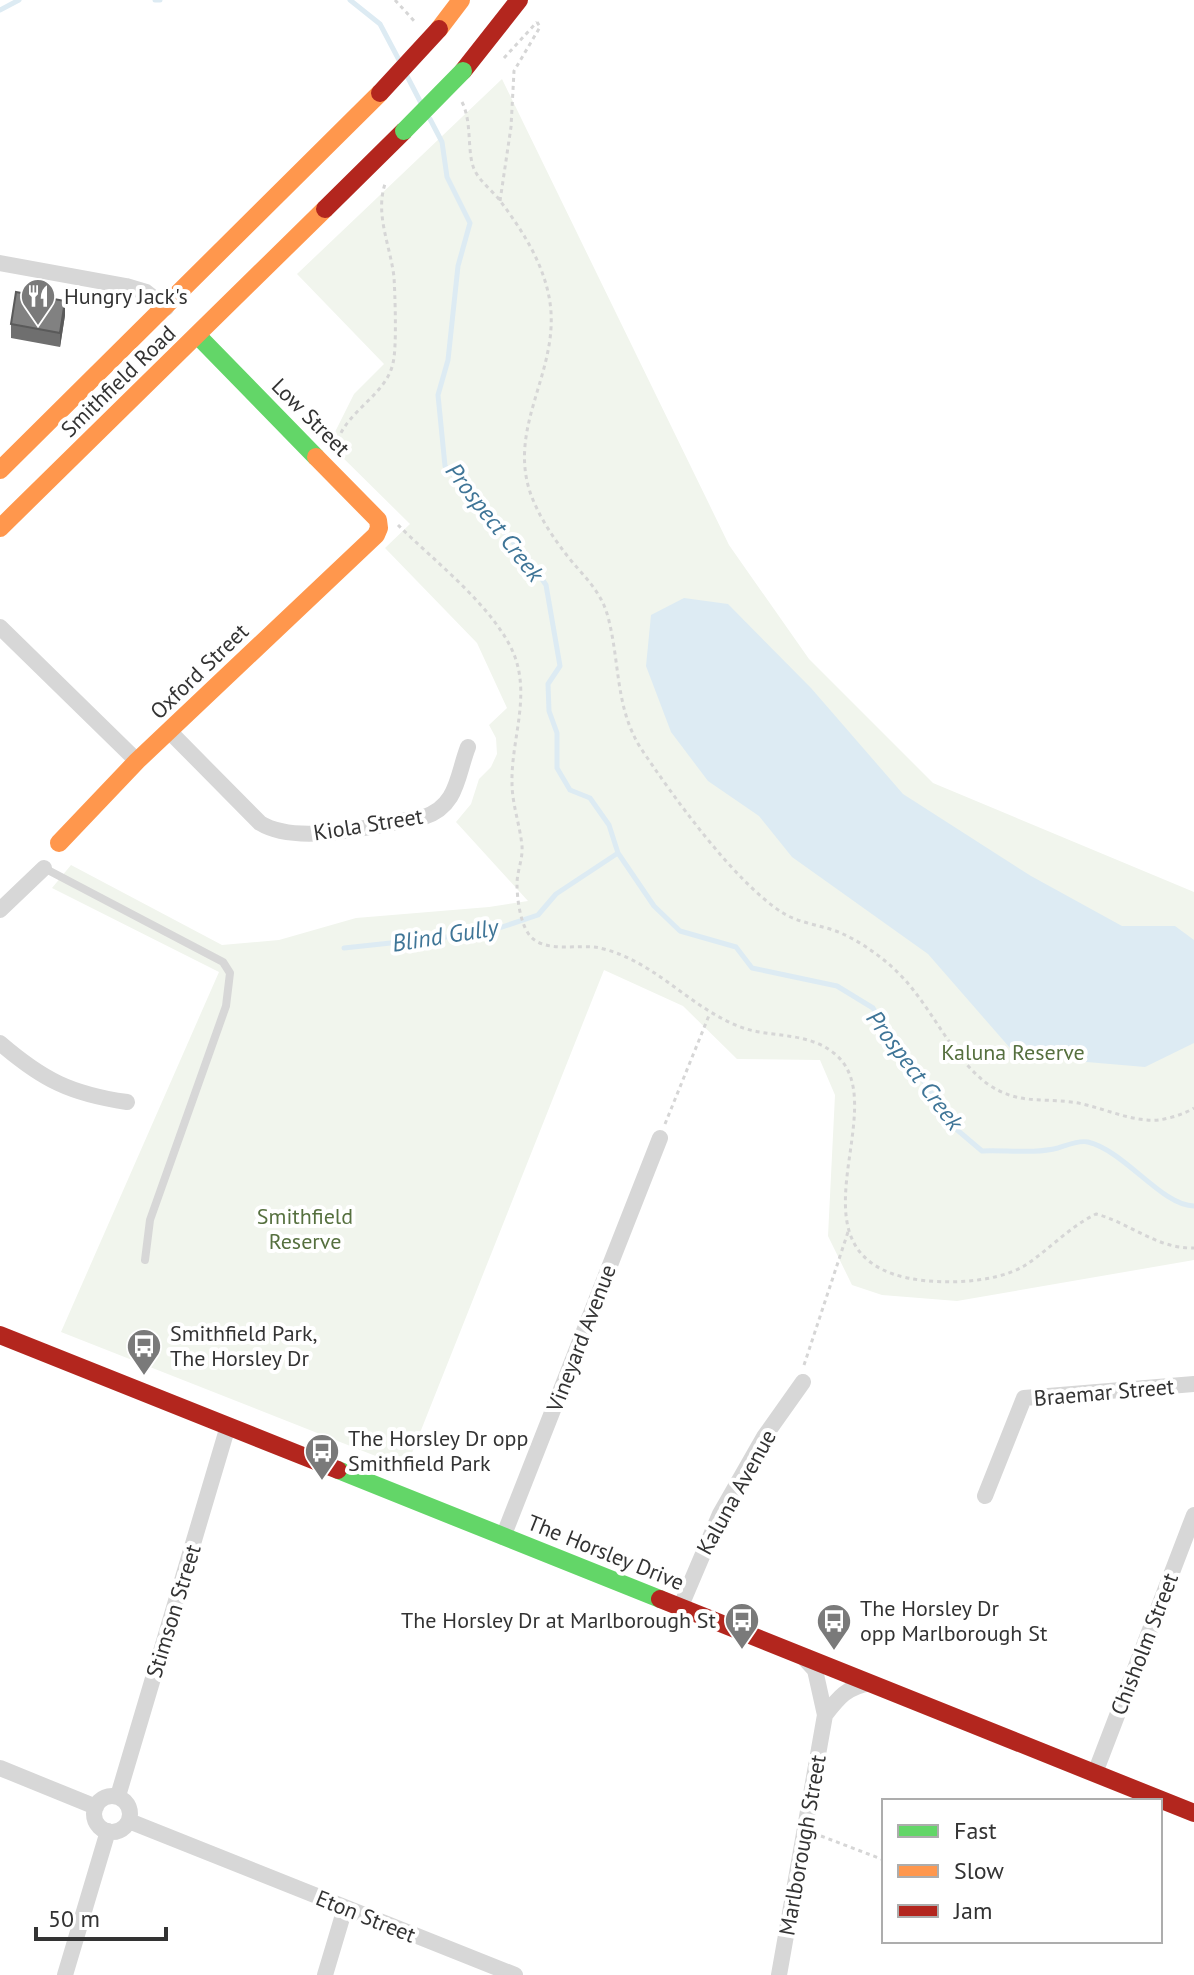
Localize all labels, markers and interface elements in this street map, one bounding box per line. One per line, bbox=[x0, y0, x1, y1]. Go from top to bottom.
restaurant icon: Hungry Jack's bbox=[19, 277, 57, 327]
place label: Hungry Jack's bbox=[64, 282, 188, 310]
street label: Smithfield Road bbox=[55, 319, 181, 443]
street label: Low Street bbox=[266, 372, 356, 462]
water label: Prospect Creek bbox=[439, 456, 552, 589]
street label: Oxford Street bbox=[144, 617, 254, 725]
street label: Kiola Street bbox=[311, 801, 425, 846]
water label: Blind Gully bbox=[390, 911, 502, 959]
water label: Prospect Creek bbox=[860, 1004, 971, 1137]
park label: Kaluna Reserve bbox=[941, 1038, 1085, 1066]
park label: Smithfield Reserve bbox=[257, 1202, 353, 1255]
street label: Vineyard Avenue bbox=[540, 1260, 622, 1417]
place label: Smithfield Park, The Horsley Dr bbox=[170, 1319, 318, 1372]
bus stop icon: Smithfield Park, The Horsley Dr bbox=[125, 1327, 163, 1377]
street label: Braemar Street bbox=[1033, 1372, 1176, 1412]
place label: The Horsley Dr opp Smithfield Park bbox=[348, 1424, 528, 1477]
street label: Kaluna Avenue bbox=[690, 1425, 782, 1559]
bus stop icon: The Horsley Dr opp Smithfield Park bbox=[303, 1432, 341, 1482]
street label: The Horsley Drive bbox=[524, 1508, 688, 1596]
street label: Stimson Street bbox=[139, 1540, 207, 1681]
street label: Chisholm Street bbox=[1104, 1568, 1184, 1719]
place label: The Horsley Dr opp Marlborough St bbox=[860, 1594, 1048, 1647]
bus stop icon: The Horsley Dr at Marlborough St bbox=[723, 1601, 761, 1651]
bus stop icon: The Horsley Dr opp Marlborough St bbox=[815, 1602, 853, 1652]
place label: The Horsley Dr at Marlborough St bbox=[401, 1606, 717, 1634]
street label: Marlborough Street bbox=[772, 1752, 832, 1938]
legend bbox=[882, 1799, 1162, 1943]
text: Fast bbox=[954, 1815, 997, 1846]
text: Slow bbox=[954, 1855, 1004, 1886]
street label: Eton Street bbox=[312, 1883, 420, 1949]
scale bar bbox=[36, 1891, 166, 1941]
text: Jam bbox=[953, 1895, 992, 1926]
text: 50 m bbox=[48, 1903, 100, 1934]

